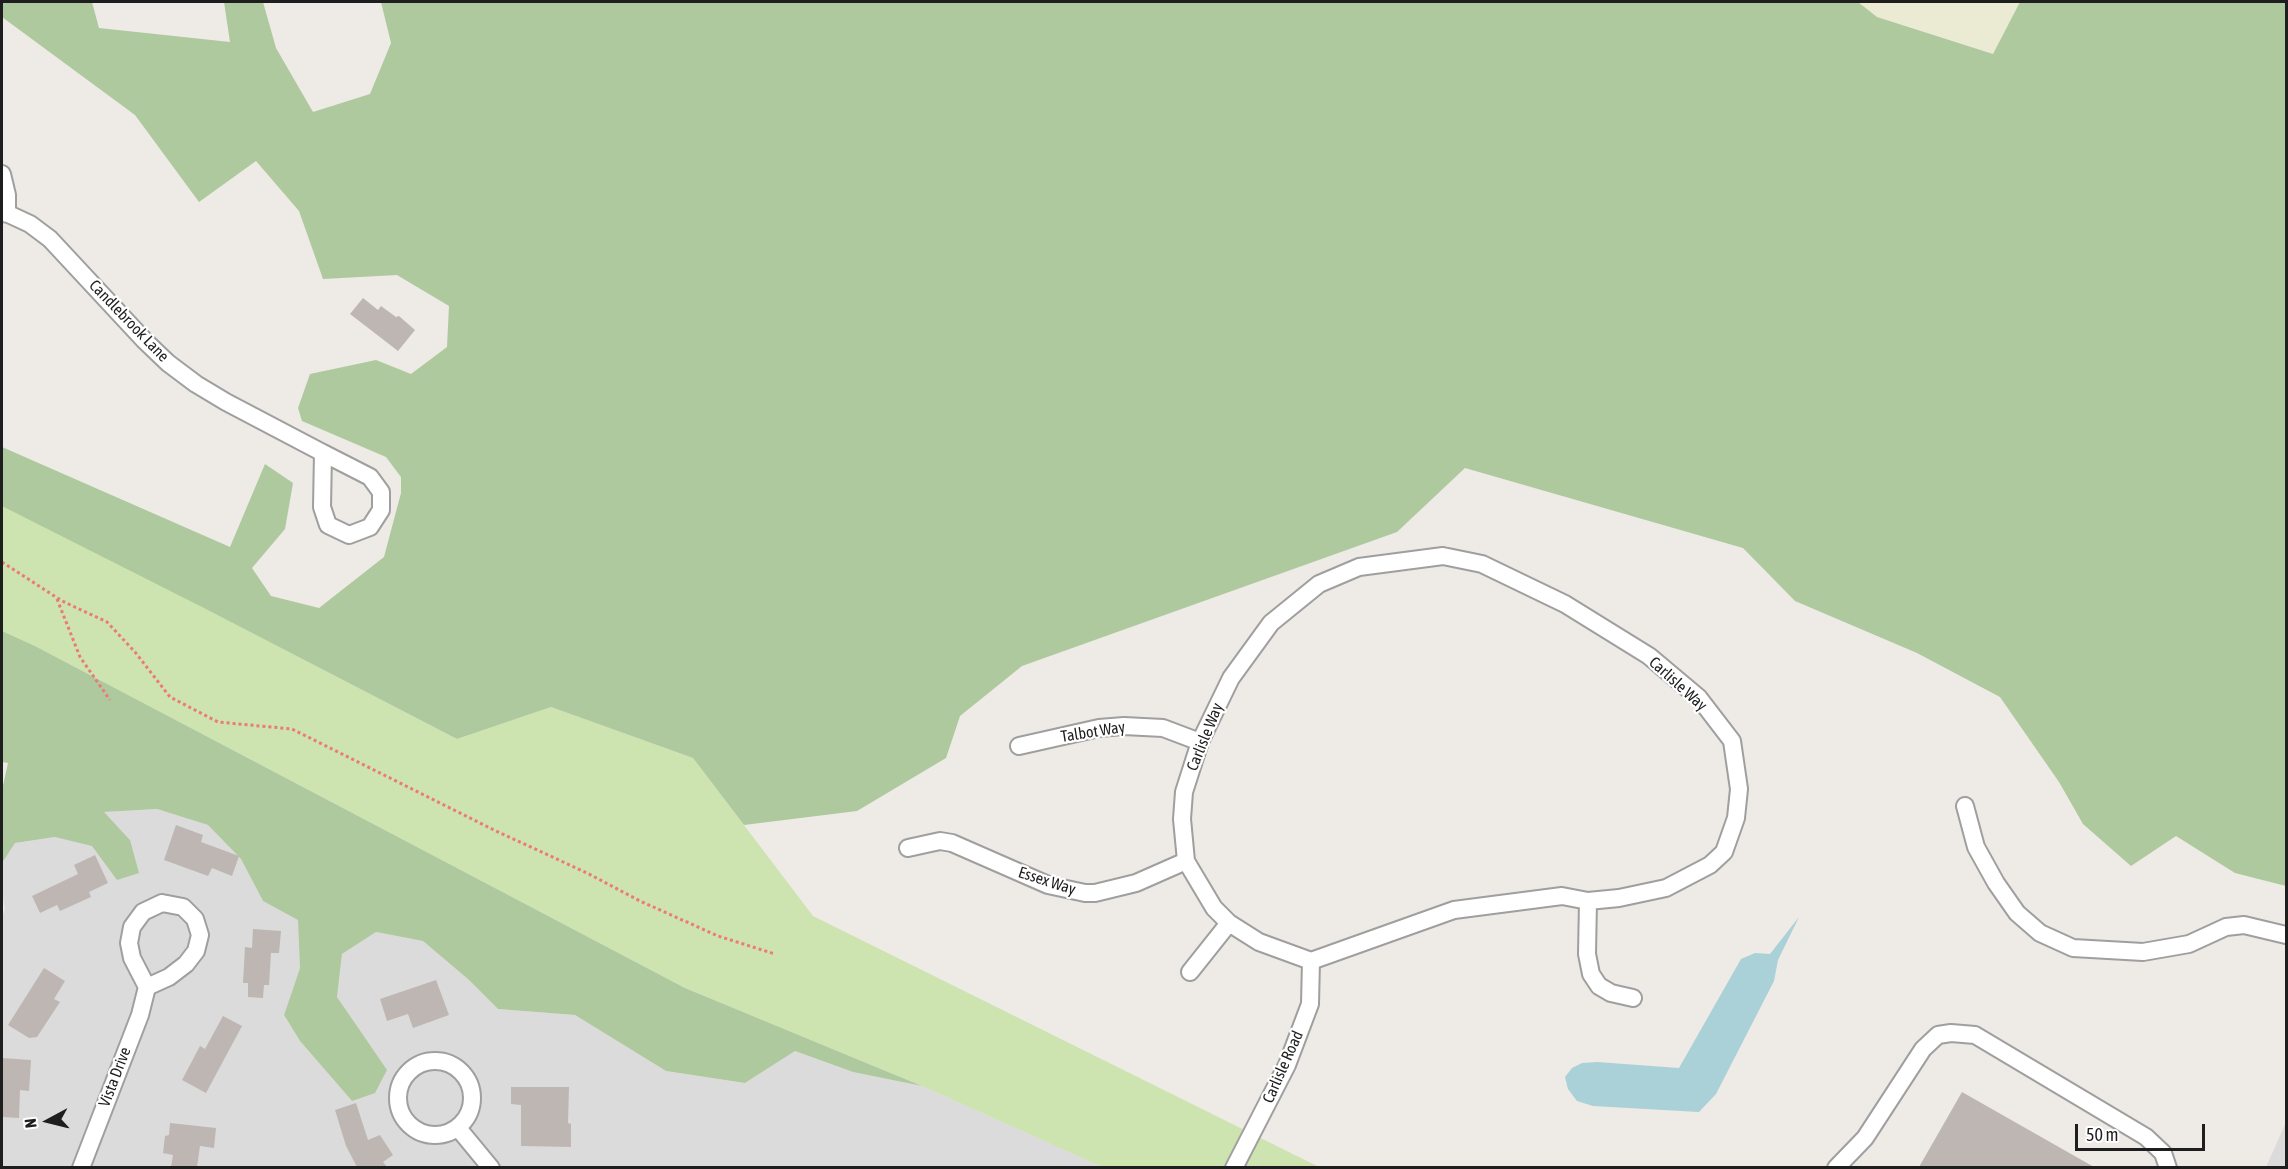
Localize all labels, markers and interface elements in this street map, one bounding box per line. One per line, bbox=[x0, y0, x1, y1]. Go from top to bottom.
street label: Candlebrook Lane bbox=[85, 276, 173, 366]
street label: Carlisle Way bbox=[1645, 653, 1711, 715]
street label: Carlisle Way bbox=[1183, 700, 1227, 774]
street label: Talbot Way bbox=[1060, 717, 1126, 747]
street label: Essex Way bbox=[1016, 863, 1078, 899]
street label: Carlisle Road bbox=[1259, 1028, 1307, 1106]
street label: Vista Drive bbox=[95, 1044, 135, 1110]
north arrow bbox=[18, 1091, 78, 1151]
scale bar bbox=[2078, 1112, 2208, 1150]
text: N bbox=[21, 1117, 40, 1129]
text: 50 m bbox=[2086, 1124, 2118, 1145]

